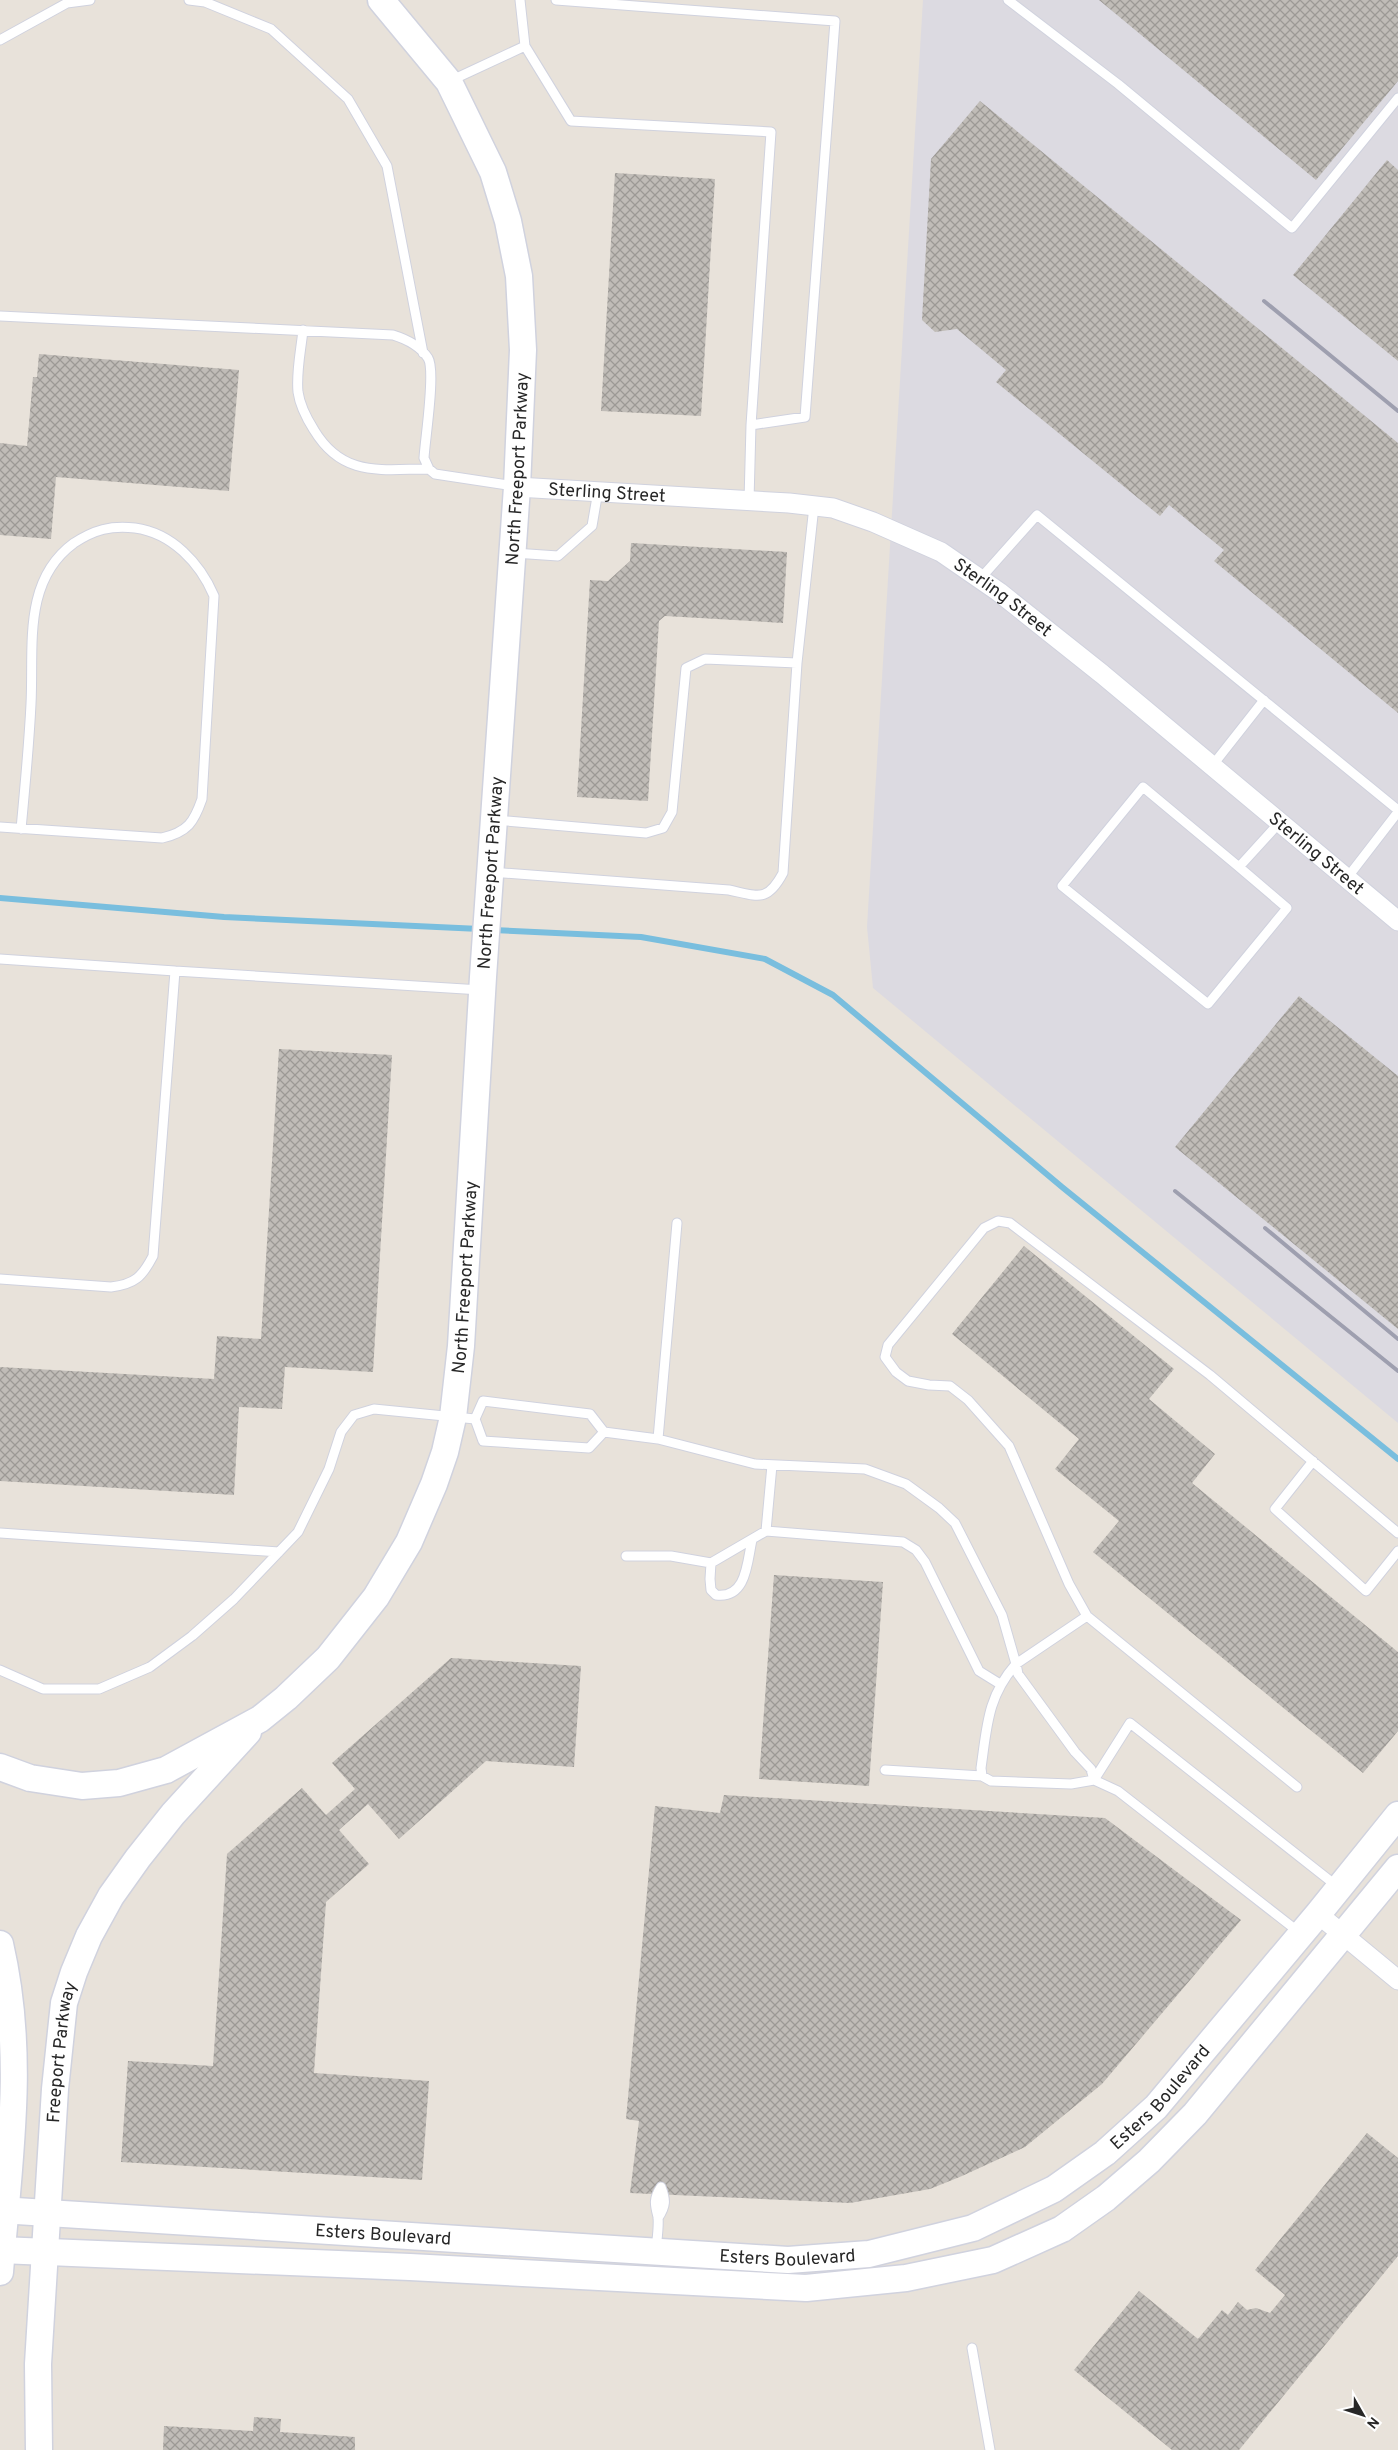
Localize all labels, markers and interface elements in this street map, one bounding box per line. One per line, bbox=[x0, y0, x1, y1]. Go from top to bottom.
street label: North Freeport Parkway bbox=[502, 372, 535, 566]
street label: Sterling Street bbox=[547, 479, 666, 509]
street label: Sterling Street bbox=[948, 554, 1056, 643]
street label: North Freeport Parkway bbox=[474, 776, 510, 970]
street label: Sterling Street bbox=[1263, 808, 1368, 901]
street label: North Freeport Parkway bbox=[448, 1180, 484, 1375]
street label: Freeport Parkway bbox=[43, 1979, 83, 2124]
street label: Esters Boulevard bbox=[1106, 2041, 1216, 2156]
street label: Esters Boulevard bbox=[314, 2220, 452, 2252]
street label: Esters Boulevard bbox=[719, 2245, 856, 2273]
north arrow bbox=[1338, 2390, 1388, 2440]
text: N bbox=[1362, 2413, 1382, 2431]

